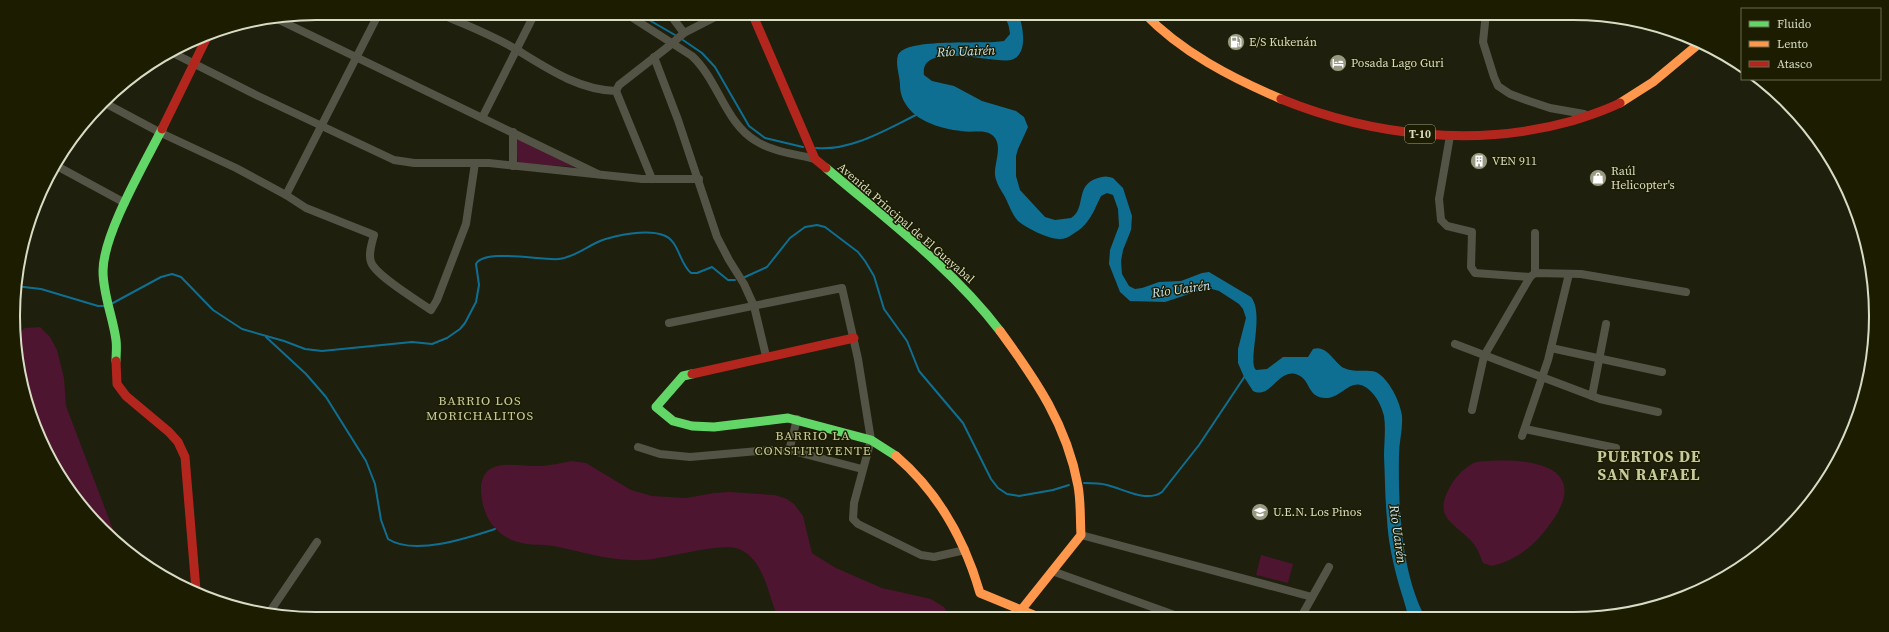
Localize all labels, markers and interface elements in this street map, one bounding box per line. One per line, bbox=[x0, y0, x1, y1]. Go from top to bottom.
legend bbox=[1741, 8, 1881, 80]
text: Fluido bbox=[1777, 16, 1812, 32]
fuel station icon: E/S Kukenán bbox=[1226, 32, 1246, 52]
place label: E/S Kukenán bbox=[1249, 34, 1317, 50]
text: Lento bbox=[1777, 36, 1808, 52]
water label: Río Uairén bbox=[935, 41, 996, 61]
hotel icon: Posada Lago Guri bbox=[1328, 53, 1348, 73]
place label: Posada Lago Guri bbox=[1351, 55, 1444, 71]
text: Atasco bbox=[1777, 56, 1813, 72]
road number: T-10 bbox=[1405, 125, 1435, 143]
building icon: VEN 911 bbox=[1469, 151, 1489, 171]
place label: VEN 911 bbox=[1492, 153, 1537, 169]
street label: Avenida Principal de El Guayabal bbox=[834, 159, 978, 287]
place label: Raúl Helicopter's bbox=[1611, 163, 1675, 193]
shop icon: Raúl Helicopter's bbox=[1588, 168, 1608, 188]
water label: Río Uairén bbox=[1150, 276, 1212, 302]
district label: BARRIO LOS MORICHALITOS bbox=[426, 392, 534, 424]
district label: BARRIO LA CONSTITUYENTE bbox=[754, 427, 872, 459]
district label: PUERTOS DE SAN RAFAEL bbox=[1597, 445, 1701, 485]
school or university icon: U.E.N. Los Pinos bbox=[1250, 502, 1270, 522]
water label: Río Uairén bbox=[1385, 503, 1411, 565]
place label: U.E.N. Los Pinos bbox=[1273, 504, 1362, 520]

